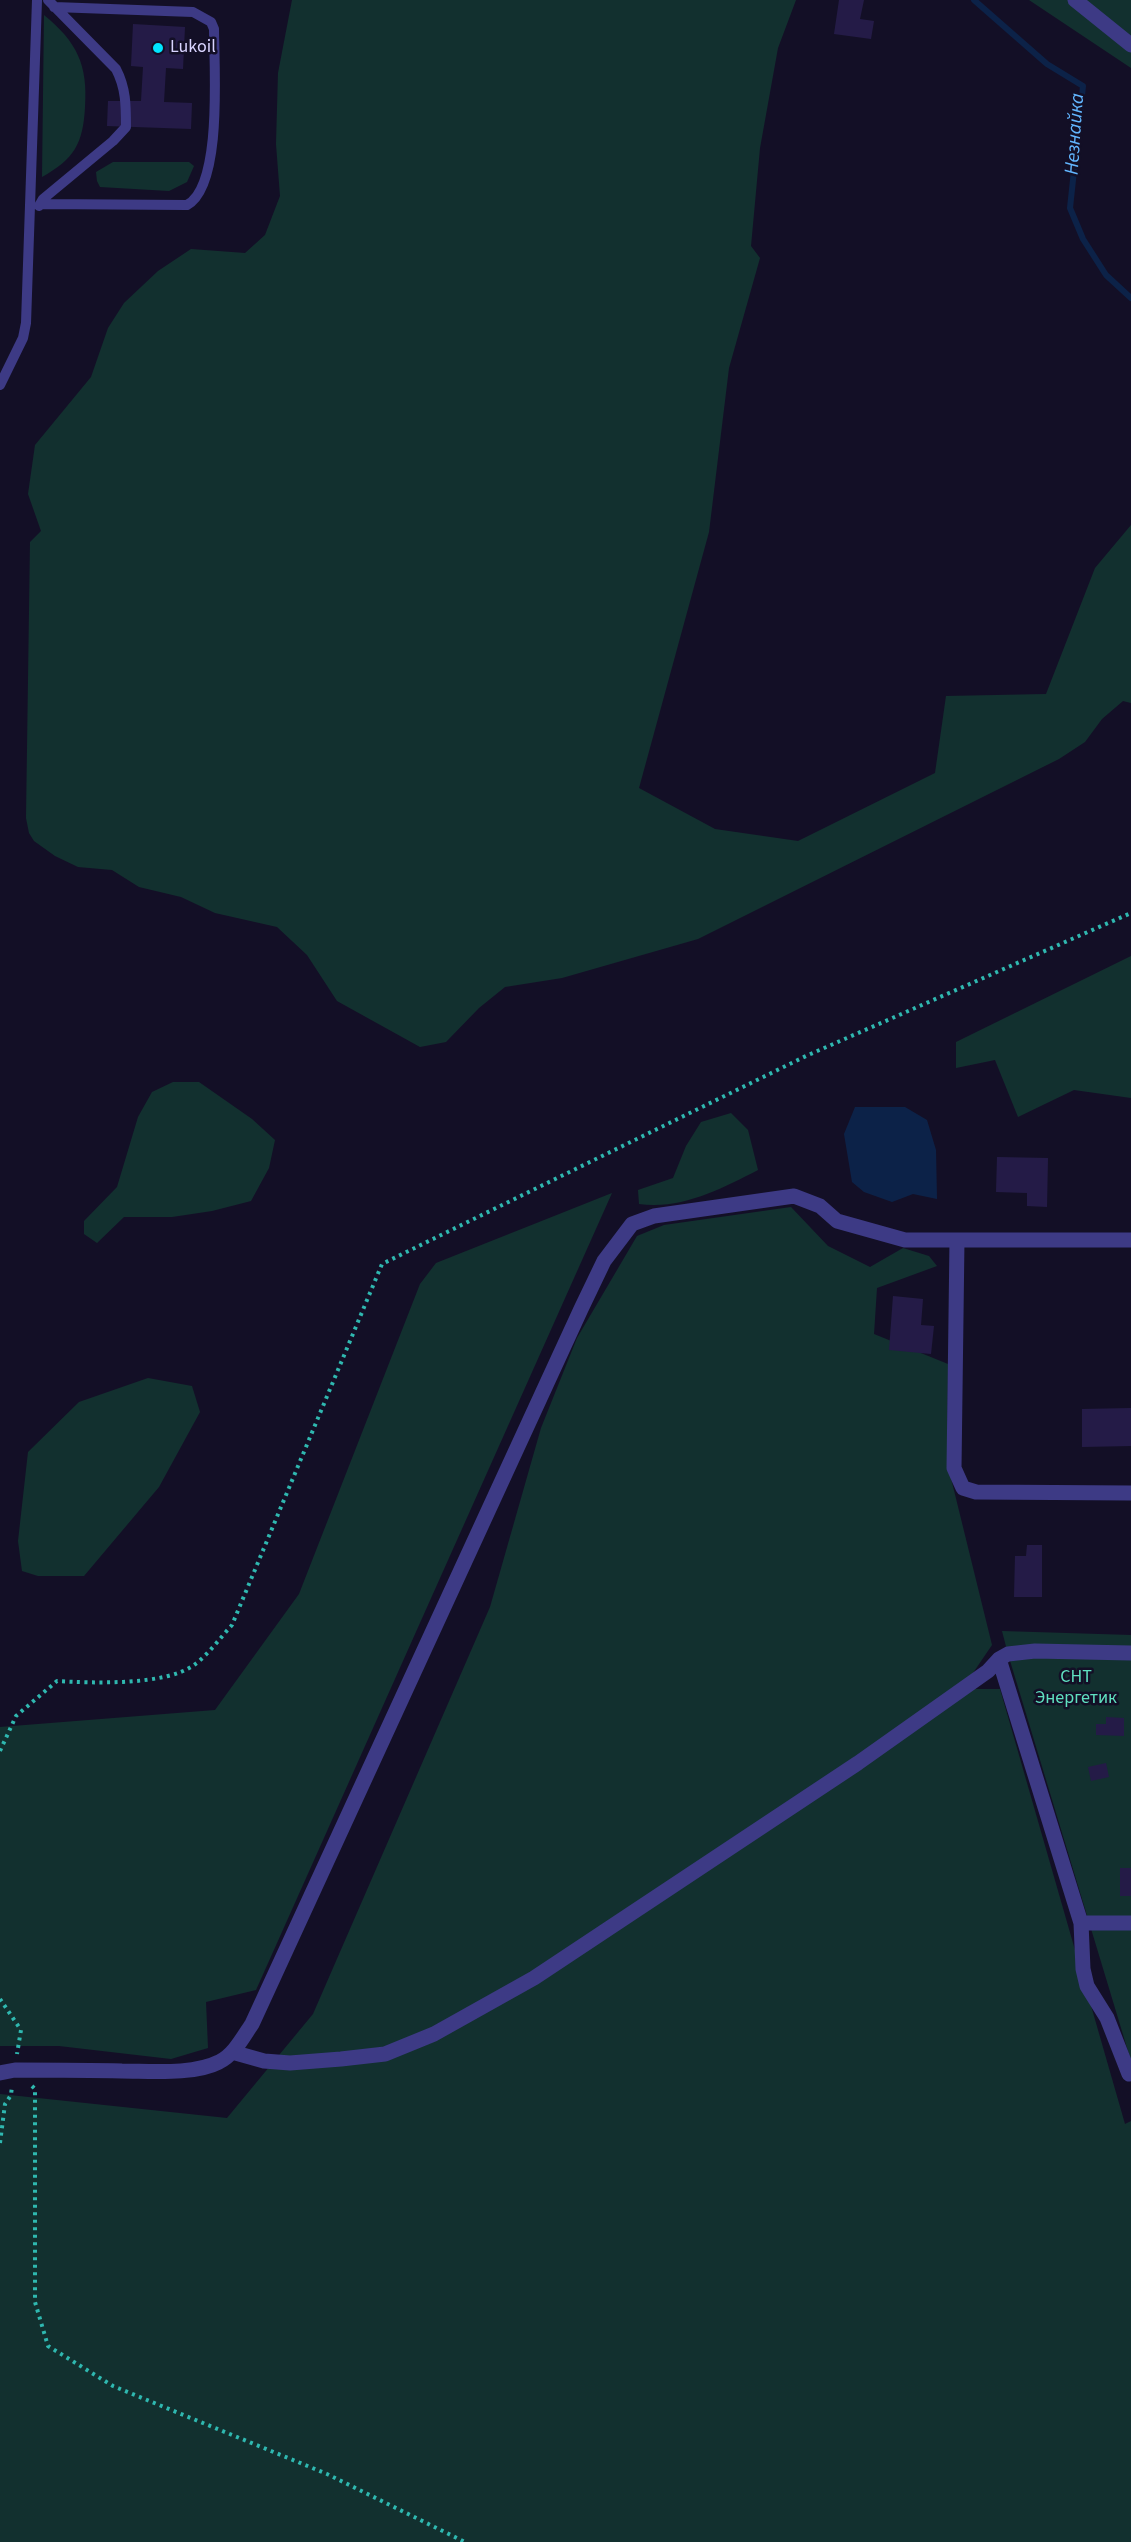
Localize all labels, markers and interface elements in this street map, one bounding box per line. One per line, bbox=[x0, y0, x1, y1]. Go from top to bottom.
place label: Lukoil bbox=[170, 37, 216, 59]
marker: Lukoil bbox=[151, 41, 165, 55]
water label: Незнайка bbox=[1061, 92, 1091, 176]
park label: СНТ Энергетик bbox=[1035, 1667, 1117, 1710]

